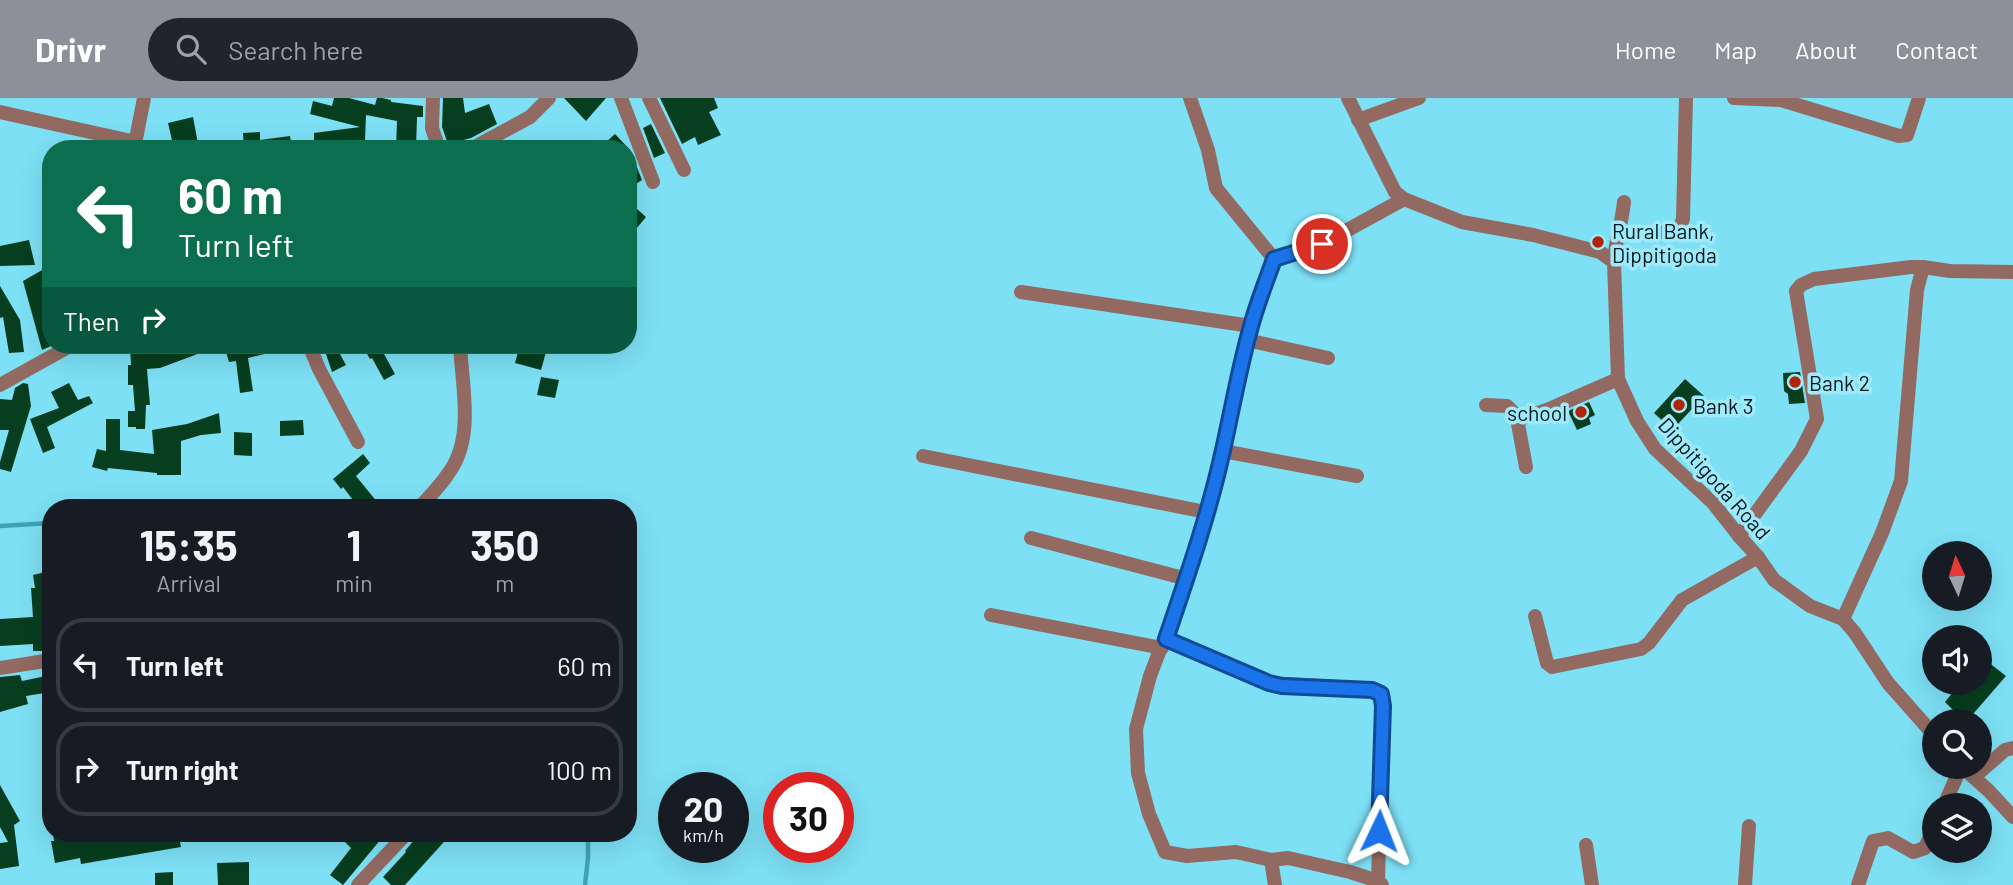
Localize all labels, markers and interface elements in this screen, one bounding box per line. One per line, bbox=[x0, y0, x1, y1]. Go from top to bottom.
search box bbox=[148, 18, 638, 81]
text: Drivr bbox=[35, 29, 106, 69]
icon: search bbox=[172, 30, 210, 68]
text: Search here bbox=[228, 34, 363, 65]
text: Home bbox=[1615, 35, 1676, 64]
text: Map bbox=[1714, 35, 1757, 64]
text: About bbox=[1795, 35, 1857, 64]
text: Contact bbox=[1895, 35, 1978, 64]
text: 60 m bbox=[178, 165, 283, 224]
icon: left bbox=[63, 168, 154, 259]
pin bbox=[1292, 214, 1352, 274]
place label: Rural Bank, Dippitigoda bbox=[1612, 218, 1717, 267]
text: Turn left bbox=[178, 225, 295, 263]
icon: arrive bbox=[1303, 225, 1341, 263]
marker: Rural Bank, Dippitigoda bbox=[1590, 234, 1606, 250]
icon: right bbox=[134, 301, 172, 339]
text: Then bbox=[63, 305, 120, 336]
place label: Bank 2 bbox=[1809, 370, 1870, 395]
marker: Bank 2 bbox=[1787, 374, 1803, 390]
place label: Bank 3 bbox=[1693, 393, 1754, 418]
marker: Bank 3 bbox=[1671, 397, 1687, 413]
place label: school bbox=[1507, 400, 1567, 425]
marker: school bbox=[1573, 404, 1589, 420]
street label: Dippitigoda Road bbox=[1654, 412, 1776, 544]
text: 15:35 bbox=[140, 519, 238, 569]
text: 1 bbox=[346, 519, 361, 569]
text: 350 bbox=[470, 519, 539, 569]
north arrow bbox=[1922, 541, 1992, 611]
map controls bbox=[1922, 541, 1992, 863]
text: Arrival bbox=[156, 569, 221, 597]
text: min bbox=[335, 569, 373, 597]
text: m bbox=[495, 569, 514, 597]
button: sound bbox=[1922, 625, 1992, 695]
icon: left bbox=[67, 646, 105, 684]
text: Turn left bbox=[126, 650, 224, 681]
text: 60 m bbox=[557, 650, 612, 681]
button: search bbox=[1922, 709, 1992, 779]
icon: right bbox=[67, 750, 105, 788]
text: Turn right bbox=[126, 754, 239, 785]
text: 100 m bbox=[547, 754, 612, 785]
speed limit sign: 30 bbox=[763, 772, 854, 863]
text: 20 bbox=[684, 787, 723, 829]
button: layers bbox=[1922, 793, 1992, 863]
position arrow bbox=[1342, 794, 1416, 868]
text: km/h bbox=[683, 824, 724, 846]

